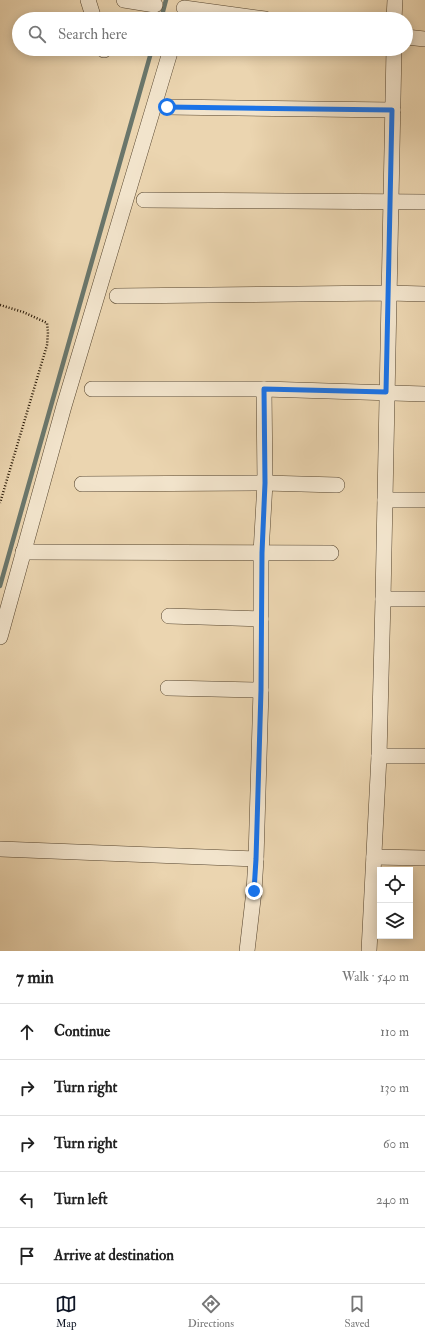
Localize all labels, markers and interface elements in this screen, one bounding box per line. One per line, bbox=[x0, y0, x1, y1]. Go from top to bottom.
search box bbox=[12, 12, 413, 56]
icon: search bbox=[26, 23, 48, 45]
text: Search here bbox=[58, 25, 127, 44]
route start bbox=[158, 98, 176, 116]
map controls bbox=[377, 867, 413, 939]
button: locate bbox=[377, 867, 413, 903]
route end bbox=[245, 882, 263, 900]
button: layers bbox=[377, 903, 413, 939]
text: 7 min bbox=[16, 967, 54, 988]
text: Walk · 540 m bbox=[342, 969, 409, 985]
icon: ahead bbox=[16, 1021, 38, 1043]
text: Continue bbox=[54, 1022, 110, 1041]
text: 110 m bbox=[380, 1024, 409, 1040]
icon: right bbox=[16, 1077, 38, 1099]
text: Turn right bbox=[54, 1078, 117, 1097]
text: 130 m bbox=[380, 1080, 409, 1096]
icon: right bbox=[16, 1133, 38, 1155]
text: Turn right bbox=[54, 1134, 117, 1153]
text: 60 m bbox=[383, 1136, 409, 1152]
icon: left bbox=[16, 1189, 38, 1211]
text: Turn left bbox=[54, 1190, 108, 1209]
text: 240 m bbox=[376, 1192, 409, 1208]
icon: arrive bbox=[16, 1245, 38, 1267]
text: Arrive at destination bbox=[54, 1246, 174, 1265]
tab: Map bbox=[55, 1293, 77, 1330]
tab: Directions bbox=[188, 1293, 234, 1330]
tab: Saved bbox=[345, 1293, 370, 1330]

